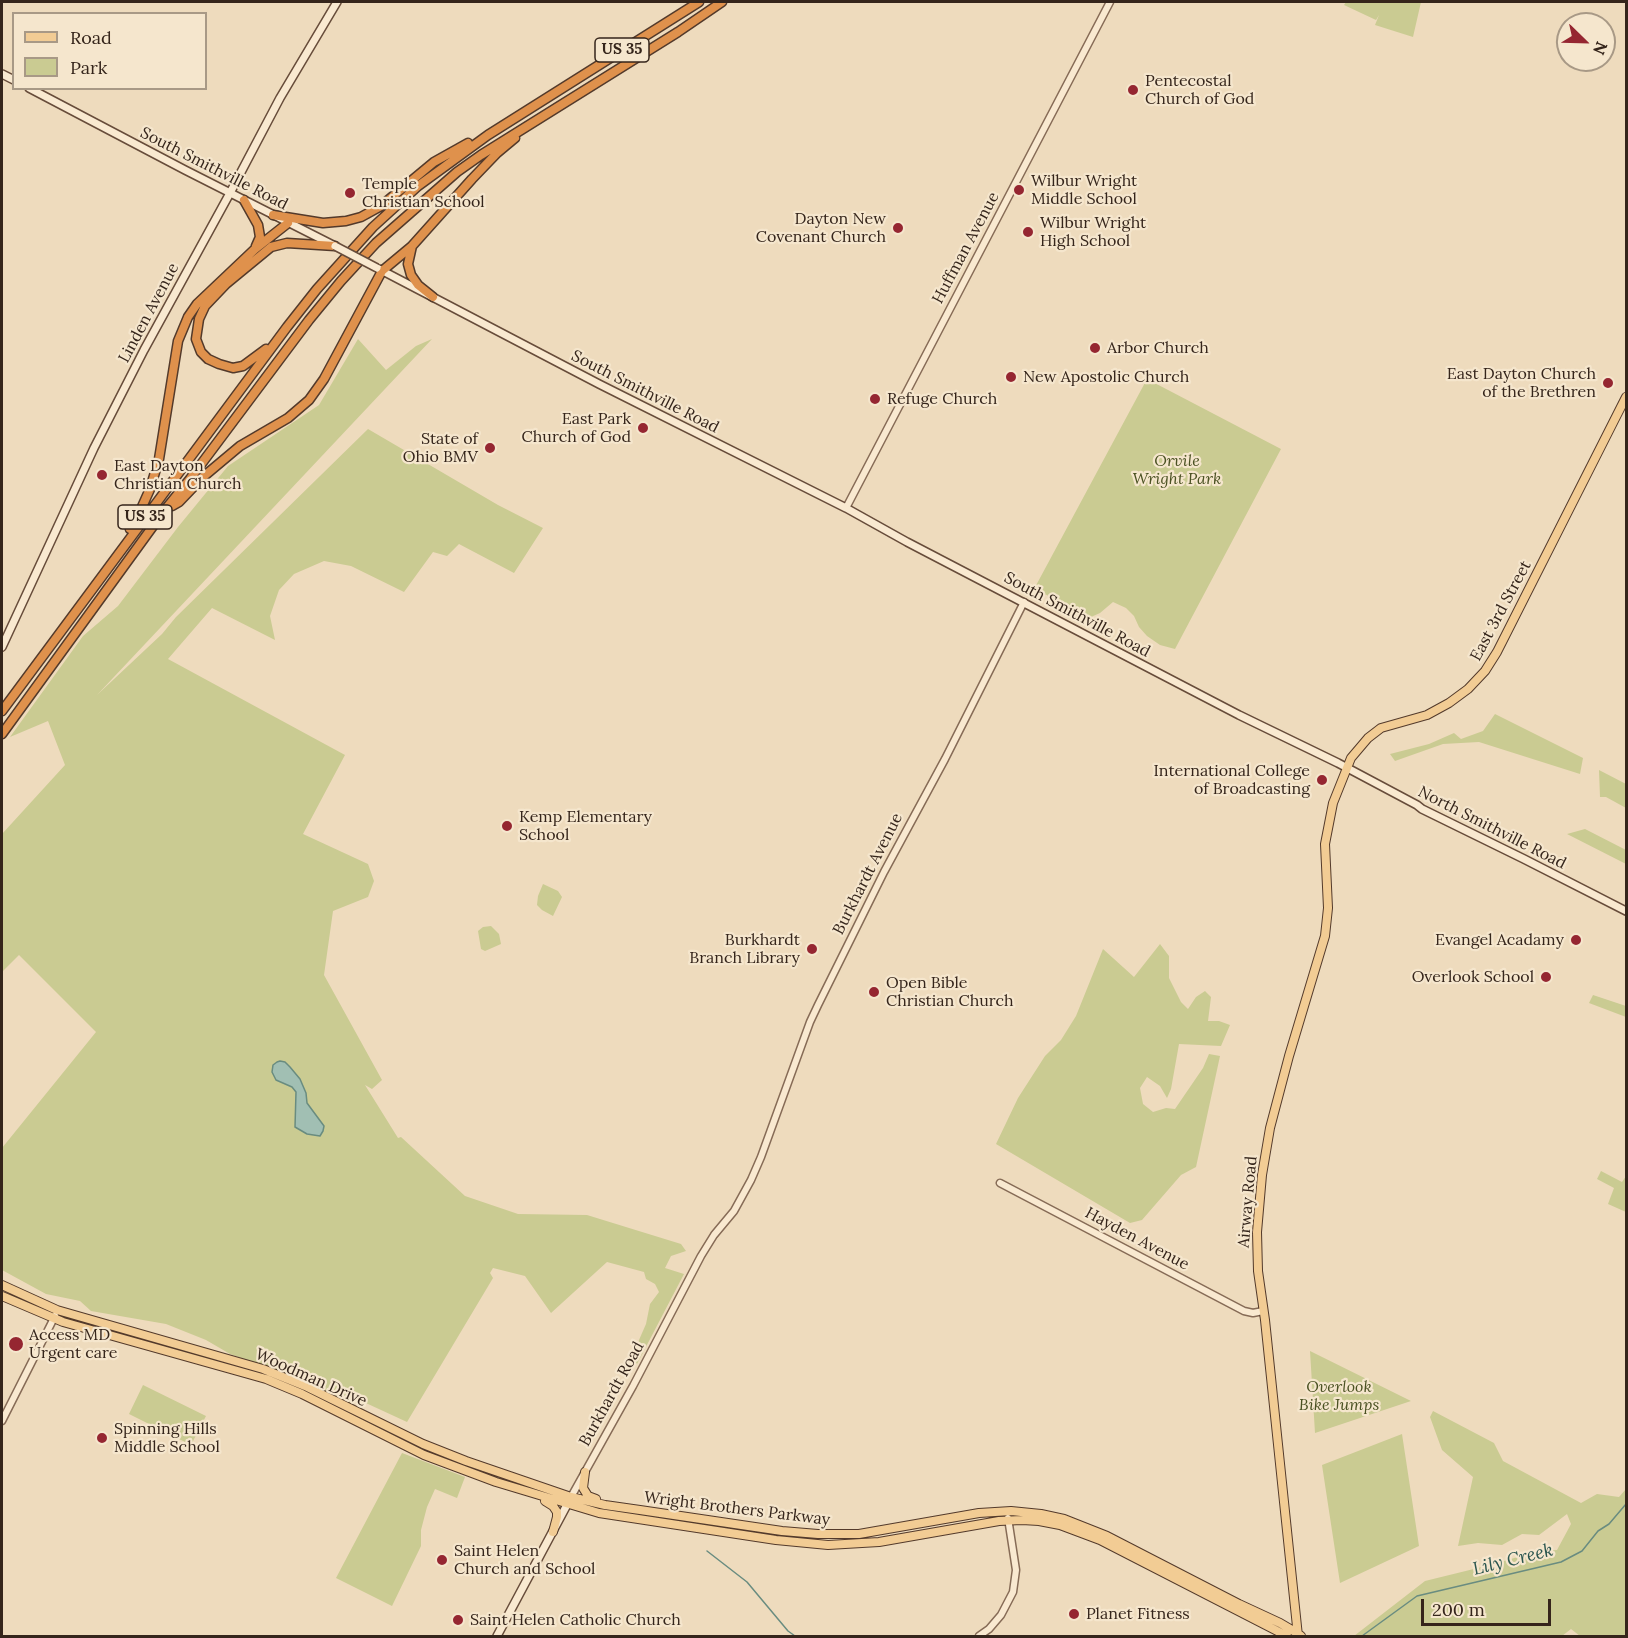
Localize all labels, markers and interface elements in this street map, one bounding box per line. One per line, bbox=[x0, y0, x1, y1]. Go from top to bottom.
legend bbox=[12, 12, 207, 90]
north arrow bbox=[1556, 12, 1616, 72]
text: Road bbox=[70, 26, 112, 49]
road number: US 35 bbox=[595, 38, 649, 62]
text: N bbox=[1589, 39, 1612, 58]
text: Park bbox=[70, 56, 107, 79]
place label: Pentecostal Church of God bbox=[1145, 71, 1254, 109]
marker: Pentecostal Church of God bbox=[1126, 83, 1140, 97]
street label: South Smithville Road bbox=[137, 123, 291, 215]
place label: Wilbur Wright Middle School bbox=[1031, 171, 1137, 209]
place label: Temple Christian School bbox=[362, 174, 485, 212]
marker: Wilbur Wright Middle School bbox=[1012, 183, 1026, 197]
marker: Temple Christian School bbox=[343, 186, 357, 200]
street label: Huffman Avenue bbox=[929, 189, 1003, 307]
place label: Dayton New Covenant Church bbox=[756, 209, 886, 247]
place label: Wilbur Wright High School bbox=[1040, 213, 1146, 251]
marker: Dayton New Covenant Church bbox=[891, 221, 905, 235]
marker: Wilbur Wright High School bbox=[1021, 225, 1035, 239]
street label: Linden Avenue bbox=[115, 260, 183, 366]
place label: Arbor Church bbox=[1107, 338, 1209, 358]
marker: Arbor Church bbox=[1088, 341, 1102, 355]
street label: South Smithville Road bbox=[568, 346, 722, 438]
place label: East Dayton Church of the Brethren bbox=[1447, 364, 1596, 402]
place label: New Apostolic Church bbox=[1023, 367, 1189, 387]
marker: New Apostolic Church bbox=[1004, 370, 1018, 384]
marker: East Dayton Church of the Brethren bbox=[1601, 376, 1615, 390]
place label: Refuge Church bbox=[887, 389, 997, 409]
marker: Refuge Church bbox=[868, 392, 882, 406]
place label: East Park Church of God bbox=[522, 409, 631, 447]
marker: East Park Church of God bbox=[636, 421, 650, 435]
place label: State of Ohio BMV bbox=[403, 429, 478, 467]
marker: State of Ohio BMV bbox=[483, 441, 497, 455]
park label: Orvile Wright Park bbox=[1133, 451, 1221, 489]
place label: East Dayton Christian Church bbox=[114, 456, 242, 494]
marker: East Dayton Christian Church bbox=[95, 468, 109, 482]
road number: US 35 bbox=[118, 505, 172, 529]
street label: East 3rd Street bbox=[1466, 558, 1536, 664]
street label: South Smithville Road bbox=[1001, 568, 1153, 662]
place label: International College of Broadcasting bbox=[1154, 761, 1310, 799]
marker: International College of Broadcasting bbox=[1315, 773, 1329, 787]
street label: North Smithville Road bbox=[1415, 782, 1569, 874]
place label: Kemp Elementary School bbox=[519, 807, 652, 845]
street label: Burkhardt Avenue bbox=[829, 810, 907, 938]
marker: Kemp Elementary School bbox=[500, 819, 514, 833]
place label: Burkhardt Branch Library bbox=[689, 930, 800, 968]
place label: Evangel Acadamy bbox=[1435, 930, 1564, 950]
marker: Evangel Acadamy bbox=[1569, 933, 1583, 947]
marker: Burkhardt Branch Library bbox=[805, 942, 819, 956]
place label: Overlook School bbox=[1412, 967, 1534, 987]
marker: Overlook School bbox=[1539, 970, 1553, 984]
place label: Open Bible Christian Church bbox=[886, 973, 1014, 1011]
marker: Open Bible Christian Church bbox=[867, 985, 881, 999]
street label: Airway Road bbox=[1234, 1155, 1262, 1249]
street label: Hayden Avenue bbox=[1082, 1203, 1192, 1275]
place label: Access MD Urgent care bbox=[29, 1325, 118, 1363]
marker: Access MD Urgent care bbox=[7, 1335, 25, 1353]
street label: Burkhardt Road bbox=[575, 1338, 649, 1450]
street label: Woodman Drive bbox=[252, 1345, 370, 1411]
park label: Overlook Bike Jumps bbox=[1299, 1377, 1379, 1415]
place label: Spinning Hills Middle School bbox=[114, 1419, 220, 1457]
marker: Spinning Hills Middle School bbox=[95, 1431, 109, 1445]
street label: Wright Brothers Parkway bbox=[643, 1488, 831, 1530]
water label: Lily Creek bbox=[1471, 1540, 1555, 1580]
place label: Saint Helen Church and School bbox=[454, 1541, 595, 1579]
marker: Saint Helen Church and School bbox=[435, 1553, 449, 1567]
scale bar bbox=[1424, 1587, 1554, 1625]
text: 200 m bbox=[1432, 1598, 1485, 1621]
place label: Planet Fitness bbox=[1086, 1604, 1190, 1624]
marker: Planet Fitness bbox=[1067, 1607, 1081, 1621]
place label: Saint Helen Catholic Church bbox=[470, 1610, 681, 1630]
marker: Saint Helen Catholic Church bbox=[451, 1613, 465, 1627]

